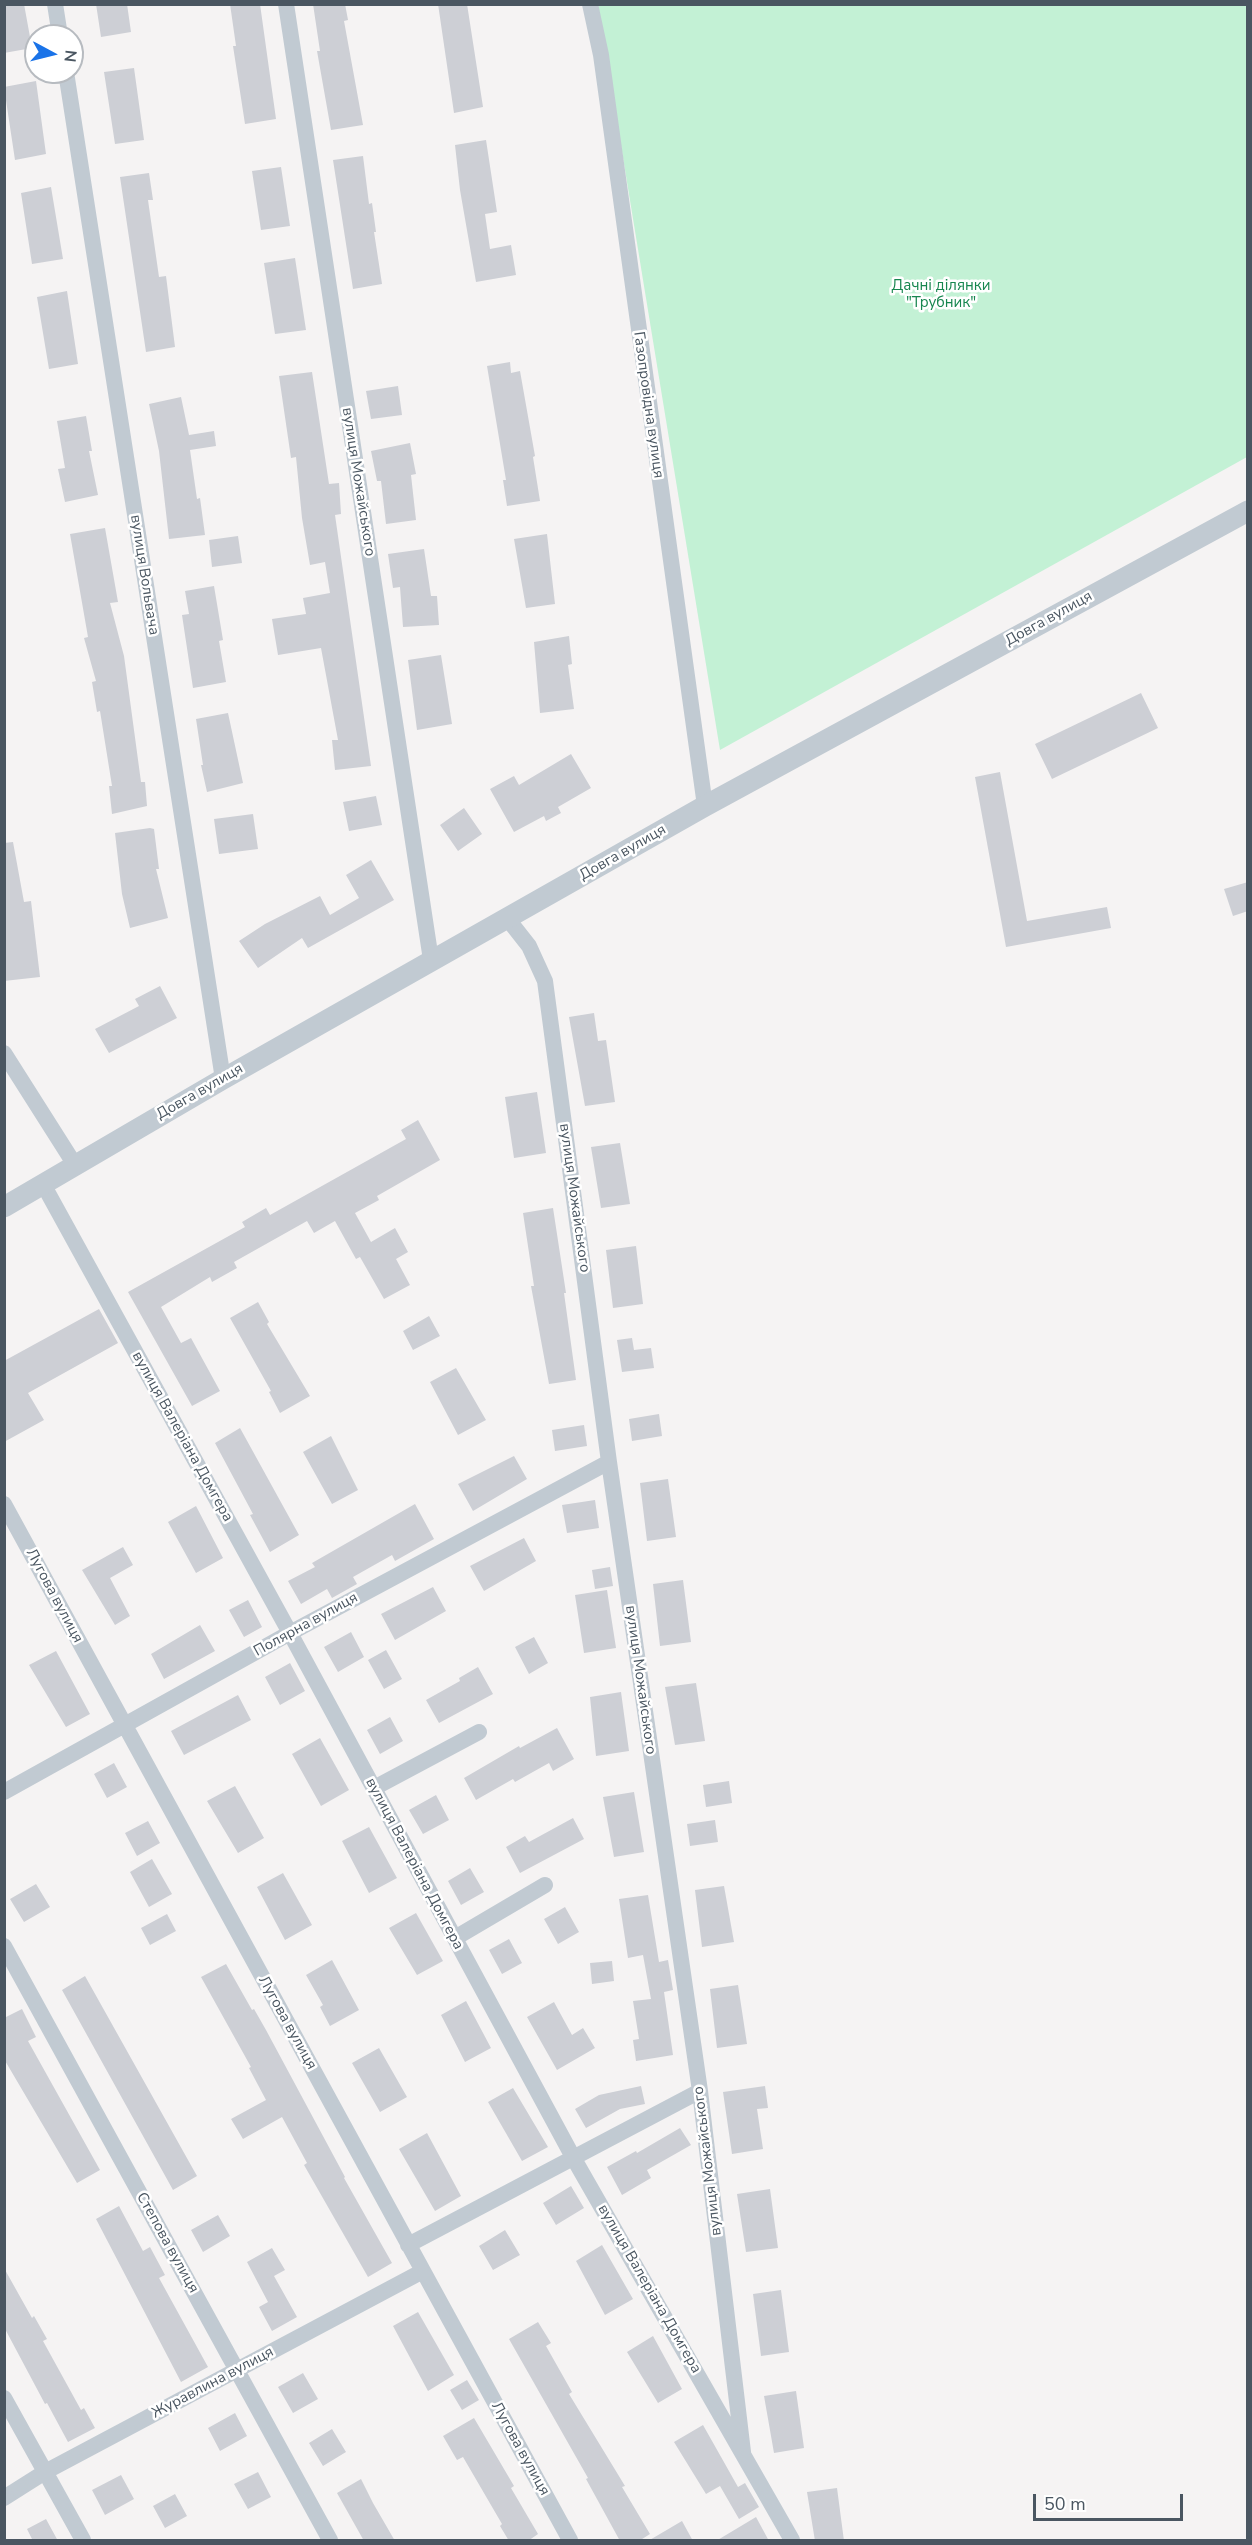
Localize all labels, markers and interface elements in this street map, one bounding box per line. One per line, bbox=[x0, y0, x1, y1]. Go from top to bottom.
north arrow bbox=[24, 24, 84, 84]
text: N bbox=[58, 49, 82, 63]
park label: Дачні ділянки "Трубник" bbox=[892, 277, 990, 312]
street label: Газопровідна вулиця bbox=[629, 331, 667, 479]
street label: вулиця Можайського bbox=[337, 406, 379, 558]
street label: вулиця Вольвача bbox=[126, 513, 162, 637]
street label: Довга вулиця bbox=[1002, 588, 1096, 650]
street label: Довга вулиця bbox=[577, 821, 669, 885]
street label: Довга вулиця bbox=[154, 1060, 246, 1124]
street label: вулиця Можайського bbox=[555, 1122, 593, 1274]
street label: вулиця Валеріана Домгера bbox=[128, 1349, 236, 1525]
street label: Лугова вулиця bbox=[22, 1546, 86, 1646]
street label: Полярна вулиця bbox=[251, 1589, 361, 1661]
street label: вулиця Можайського bbox=[621, 1604, 659, 1756]
street label: вулиця Валеріана Домгера bbox=[361, 1775, 467, 1953]
street label: Лугова вулиця bbox=[254, 1973, 320, 2073]
street label: вулиця Можайського bbox=[690, 2085, 726, 2237]
street label: Степова вулиця bbox=[132, 2190, 202, 2296]
street label: вулиця Валеріана Домгера bbox=[593, 2201, 705, 2377]
street label: Журавлина вулиця bbox=[149, 2343, 277, 2423]
street label: Лугова вулиця bbox=[487, 2399, 553, 2499]
scale bar bbox=[1036, 2482, 1186, 2520]
text: 50 m bbox=[1044, 2492, 1086, 2516]

